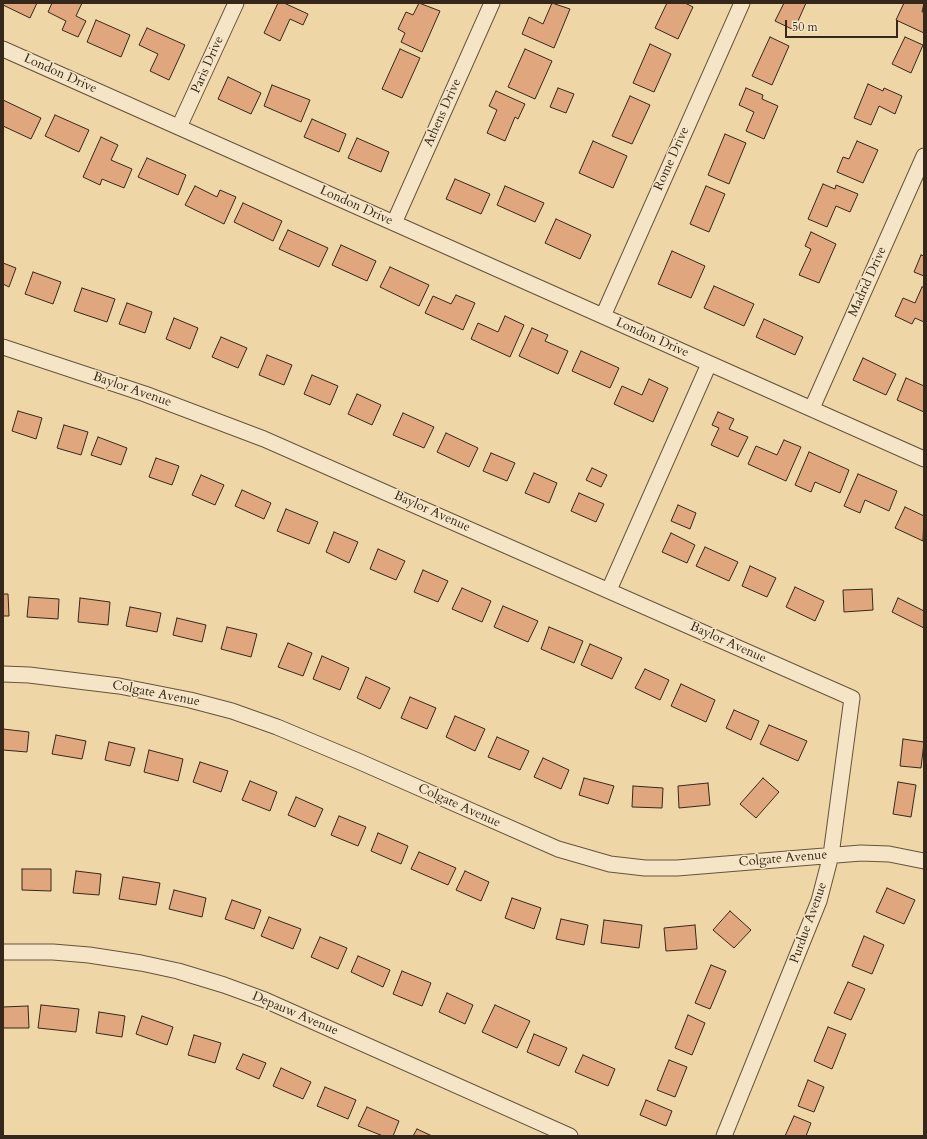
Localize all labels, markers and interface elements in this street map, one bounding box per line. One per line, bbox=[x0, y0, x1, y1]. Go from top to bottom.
scale bar bbox=[787, 12, 900, 38]
text: 50 m bbox=[792, 19, 818, 35]
street label: Paris Drive bbox=[188, 34, 228, 96]
street label: London Drive bbox=[21, 51, 99, 97]
street label: Athens Drive bbox=[421, 76, 465, 150]
street label: Rome Drive bbox=[651, 125, 693, 193]
street label: London Drive bbox=[317, 183, 395, 229]
street label: Madrid Drive bbox=[846, 245, 890, 319]
street label: London Drive bbox=[613, 315, 691, 361]
street label: Baylor Avenue bbox=[91, 369, 173, 411]
street label: Baylor Avenue bbox=[391, 488, 473, 536]
street label: Baylor Avenue bbox=[687, 619, 769, 667]
street label: Colgate Avenue bbox=[111, 678, 201, 710]
street label: Colgate Avenue bbox=[415, 781, 503, 831]
street label: Colgate Avenue bbox=[738, 847, 828, 871]
street label: Purdue Avenue bbox=[787, 880, 831, 966]
street label: Depauw Avenue bbox=[250, 989, 340, 1039]

